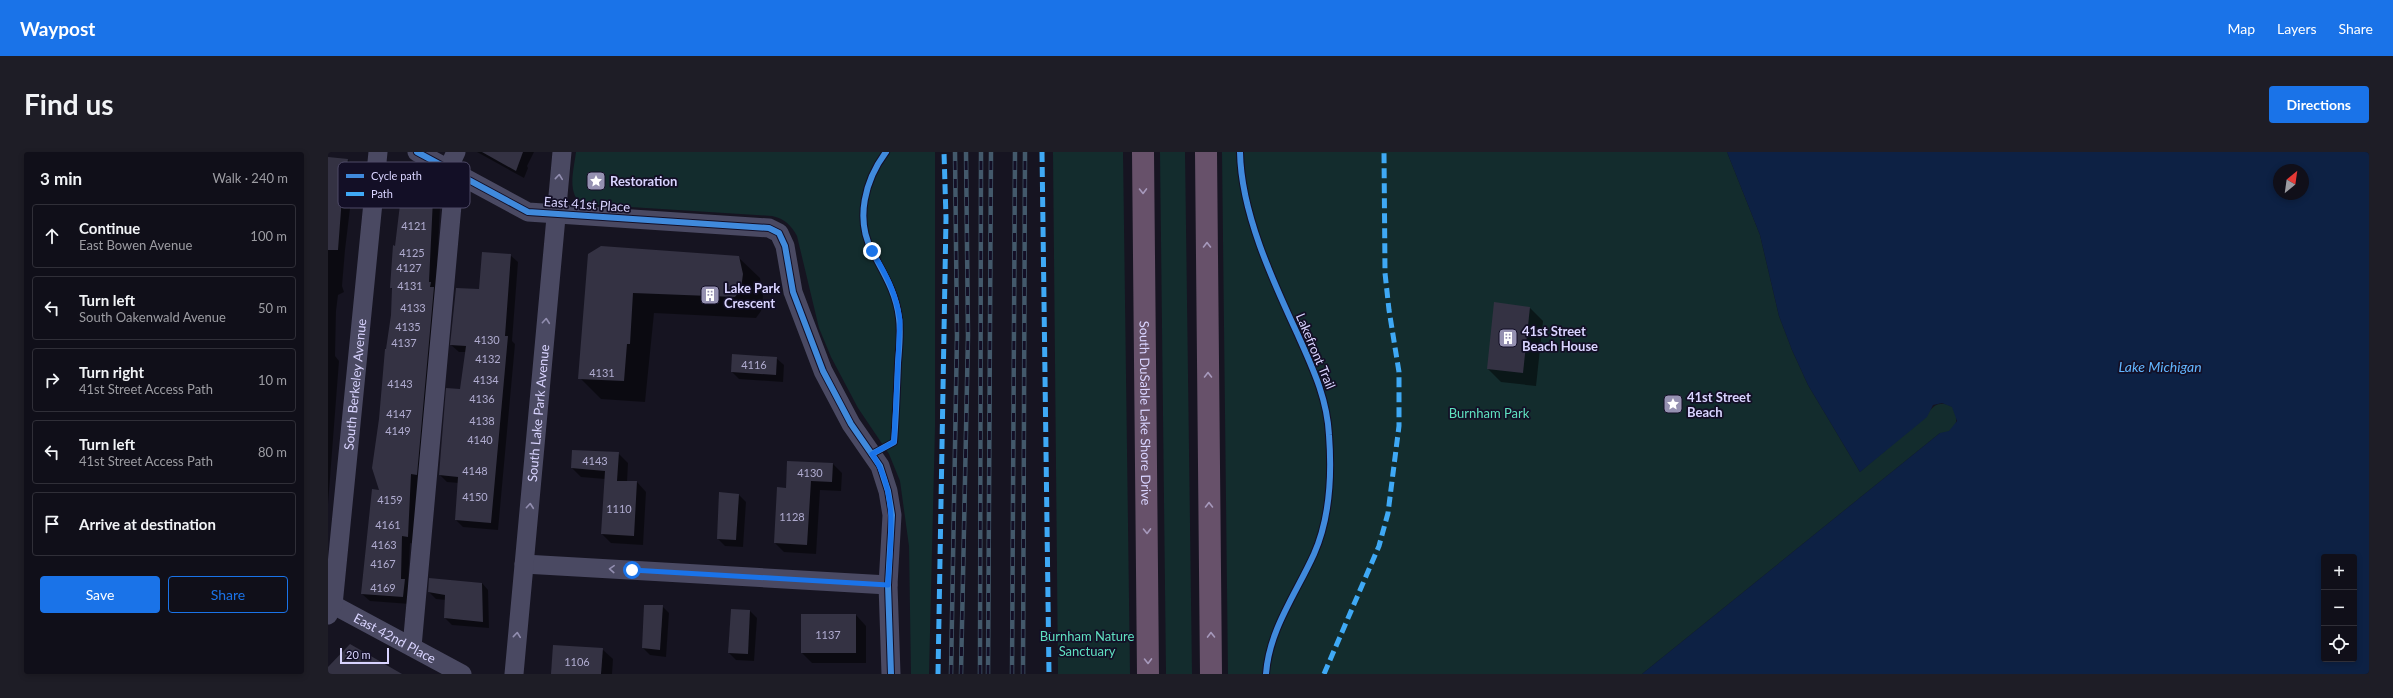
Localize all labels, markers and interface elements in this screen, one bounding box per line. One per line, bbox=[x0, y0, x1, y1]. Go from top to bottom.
text: Waypost bbox=[20, 17, 95, 40]
text: Map bbox=[2227, 20, 2255, 37]
text: Layers bbox=[2277, 20, 2317, 37]
text: Share bbox=[2339, 20, 2373, 37]
button: Directions bbox=[2269, 86, 2369, 123]
text: Find us bbox=[24, 87, 114, 121]
legend bbox=[338, 162, 470, 208]
north arrow bbox=[2273, 164, 2309, 200]
text: 3 min bbox=[40, 168, 82, 189]
text: Cycle path bbox=[371, 169, 422, 182]
text: Walk · 240 m bbox=[212, 170, 288, 186]
place icon: Restoration bbox=[585, 170, 607, 192]
place label: Restoration bbox=[610, 173, 677, 189]
one-way arrow bbox=[554, 174, 563, 180]
text: Path bbox=[371, 187, 393, 200]
one-way arrow bbox=[1139, 188, 1147, 194]
street label: East 41st Place bbox=[543, 193, 631, 215]
text: Continue bbox=[79, 219, 140, 237]
house number: 4121 bbox=[401, 219, 427, 232]
icon: ahead bbox=[41, 225, 63, 247]
text: 100 m bbox=[250, 228, 287, 244]
text: East Bowen Avenue bbox=[79, 237, 192, 253]
route end bbox=[863, 242, 881, 260]
one-way arrow bbox=[1203, 242, 1211, 248]
house number: 4125 bbox=[399, 246, 425, 259]
house number: 4127 bbox=[396, 261, 422, 274]
house number: 4131 bbox=[397, 279, 423, 292]
place label: Lake Park Crescent bbox=[724, 280, 780, 311]
building icon: Lake Park Crescent bbox=[699, 284, 721, 306]
text: Turn left bbox=[79, 291, 135, 309]
icon: left bbox=[41, 297, 63, 319]
text: 50 m bbox=[258, 300, 287, 316]
house number: 4133 bbox=[400, 301, 426, 314]
text: South Oakenwald Avenue bbox=[79, 309, 226, 325]
street label: Lakefront Trail bbox=[1293, 311, 1339, 391]
one-way arrow bbox=[542, 317, 551, 324]
street label: South Berkeley Avenue bbox=[340, 318, 369, 451]
house number: 4135 bbox=[395, 320, 421, 333]
street label: South DuSable Lake Shore Drive bbox=[1137, 321, 1154, 506]
place label: 41st Street Beach House bbox=[1522, 323, 1598, 354]
building icon: 41st Street Beach House bbox=[1497, 327, 1519, 349]
house number: 4130 bbox=[474, 333, 500, 346]
house number: 4137 bbox=[391, 336, 417, 349]
street label: South Lake Park Avenue bbox=[524, 344, 552, 482]
house number: 4132 bbox=[475, 352, 501, 365]
house number: 4116 bbox=[741, 358, 767, 371]
water label: Lake Michigan bbox=[2118, 358, 2202, 375]
text: Turn right bbox=[79, 363, 144, 381]
house number: 4131 bbox=[589, 366, 615, 379]
icon: right bbox=[41, 369, 63, 391]
text: 10 m bbox=[258, 372, 287, 388]
one-way arrow bbox=[1204, 372, 1212, 378]
house number: 4134 bbox=[473, 373, 499, 386]
house number: 4143 bbox=[387, 377, 413, 390]
text: 41st Street Access Path bbox=[79, 381, 213, 397]
place label: 41st Street Beach bbox=[1687, 389, 1751, 420]
house number: 4136 bbox=[469, 392, 495, 405]
place icon: 41st Street Beach bbox=[1662, 393, 1684, 415]
park label: Burnham Park bbox=[1449, 405, 1530, 421]
house number: 4147 bbox=[386, 407, 412, 420]
house number: 4138 bbox=[469, 414, 495, 427]
house number: 4149 bbox=[385, 424, 411, 437]
house number: 4140 bbox=[467, 433, 493, 446]
text: Turn left bbox=[79, 435, 135, 453]
icon: left bbox=[41, 441, 63, 463]
text: 80 m bbox=[258, 444, 287, 460]
text: 41st Street Access Path bbox=[79, 453, 213, 469]
house number: 4143 bbox=[582, 454, 608, 467]
house number: 4148 bbox=[462, 464, 488, 477]
house number: 4130 bbox=[797, 466, 823, 479]
house number: 4150 bbox=[462, 490, 488, 503]
house number: 4159 bbox=[377, 493, 403, 506]
house number: 1110 bbox=[606, 502, 632, 515]
one-way arrow bbox=[1205, 502, 1213, 508]
one-way arrow bbox=[525, 503, 534, 509]
house number: 1128 bbox=[779, 510, 805, 523]
icon: arrive bbox=[41, 513, 63, 535]
text: Arrive at destination bbox=[79, 515, 216, 533]
house number: 4161 bbox=[375, 518, 401, 531]
one-way arrow bbox=[1143, 528, 1151, 534]
house number: 4163 bbox=[371, 538, 397, 551]
map controls bbox=[2321, 554, 2357, 662]
button: + bbox=[2321, 554, 2357, 590]
house number: 4167 bbox=[370, 557, 396, 570]
route start bbox=[623, 561, 641, 579]
one-way arrow bbox=[609, 564, 615, 573]
button: Save bbox=[40, 576, 160, 613]
button: Share bbox=[168, 576, 288, 613]
house number: 4169 bbox=[370, 581, 396, 594]
button: − bbox=[2321, 590, 2357, 626]
street label: East 42nd Place bbox=[351, 609, 439, 667]
button: locate bbox=[2321, 626, 2357, 662]
house number: 1137 bbox=[815, 628, 841, 641]
park label: Burnham Nature Sanctuary bbox=[1040, 628, 1134, 659]
one-way arrow bbox=[513, 632, 522, 638]
one-way arrow bbox=[1207, 632, 1215, 638]
scale bar bbox=[340, 646, 389, 665]
text: 20 m bbox=[346, 648, 371, 661]
house number: 1106 bbox=[564, 655, 590, 668]
one-way arrow bbox=[1144, 658, 1152, 664]

